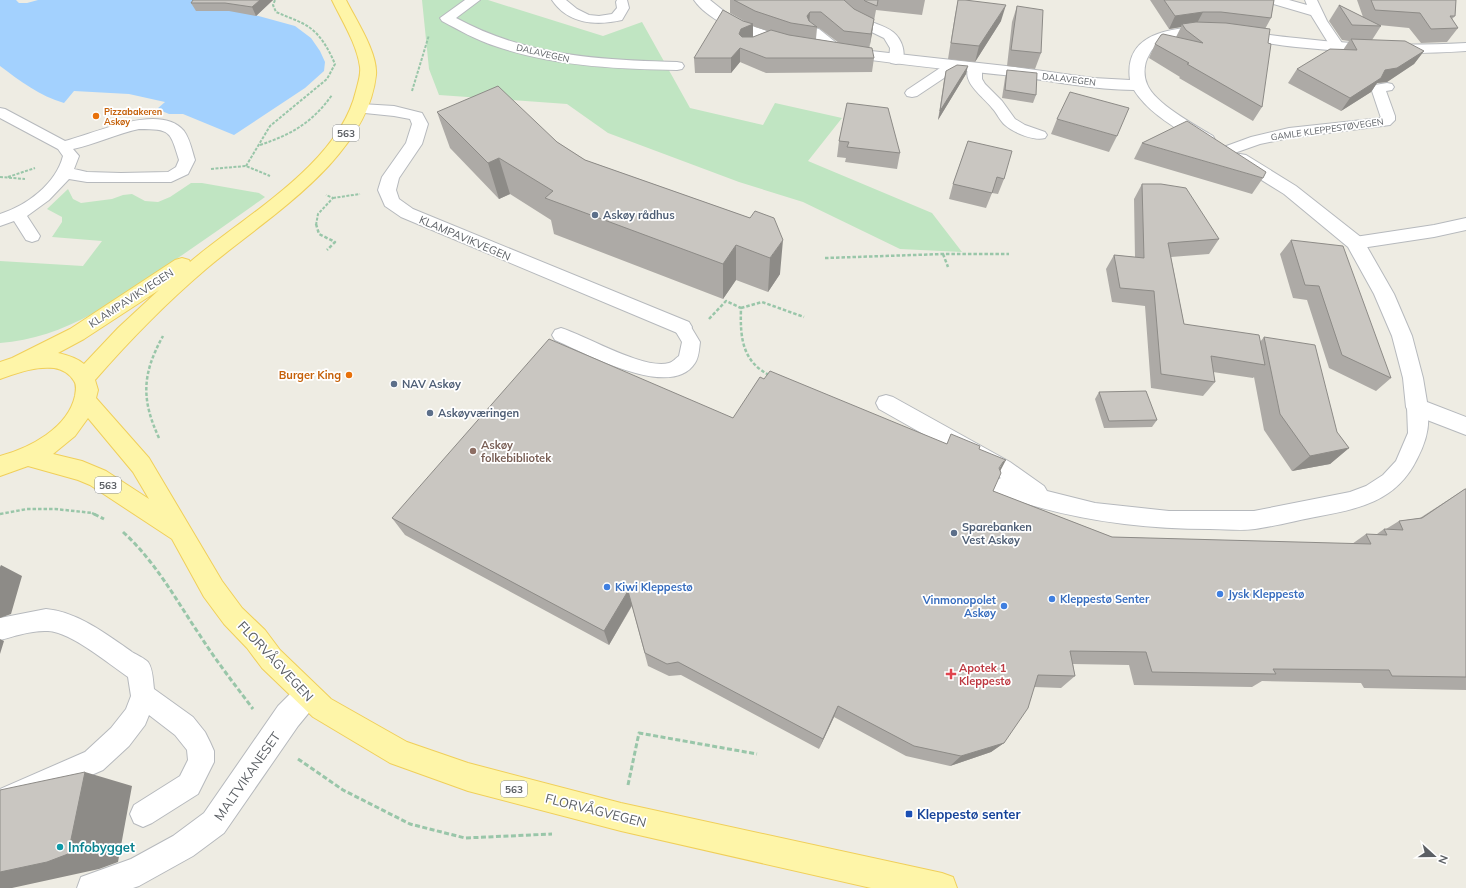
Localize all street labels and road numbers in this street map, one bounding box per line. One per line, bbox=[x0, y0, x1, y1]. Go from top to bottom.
street label: DALAVEGEN bbox=[515, 42, 571, 64]
street label: DALAVEGEN bbox=[1041, 70, 1097, 88]
street label: GAMLE KLEPPESTØVEGEN bbox=[1270, 116, 1384, 142]
road number: 563 bbox=[333, 125, 359, 141]
street label: KLAMPAVIKVEGEN bbox=[417, 212, 513, 264]
street label: KLAMPAVIKVEGEN bbox=[86, 265, 176, 331]
road number: 563 bbox=[95, 477, 121, 493]
street label: FLORVÅGVEGEN bbox=[235, 617, 318, 704]
street label: MALTVIKANESET bbox=[210, 728, 284, 823]
road number: 563 bbox=[501, 781, 527, 797]
street label: FLORVÅGVEGEN bbox=[544, 789, 648, 830]

